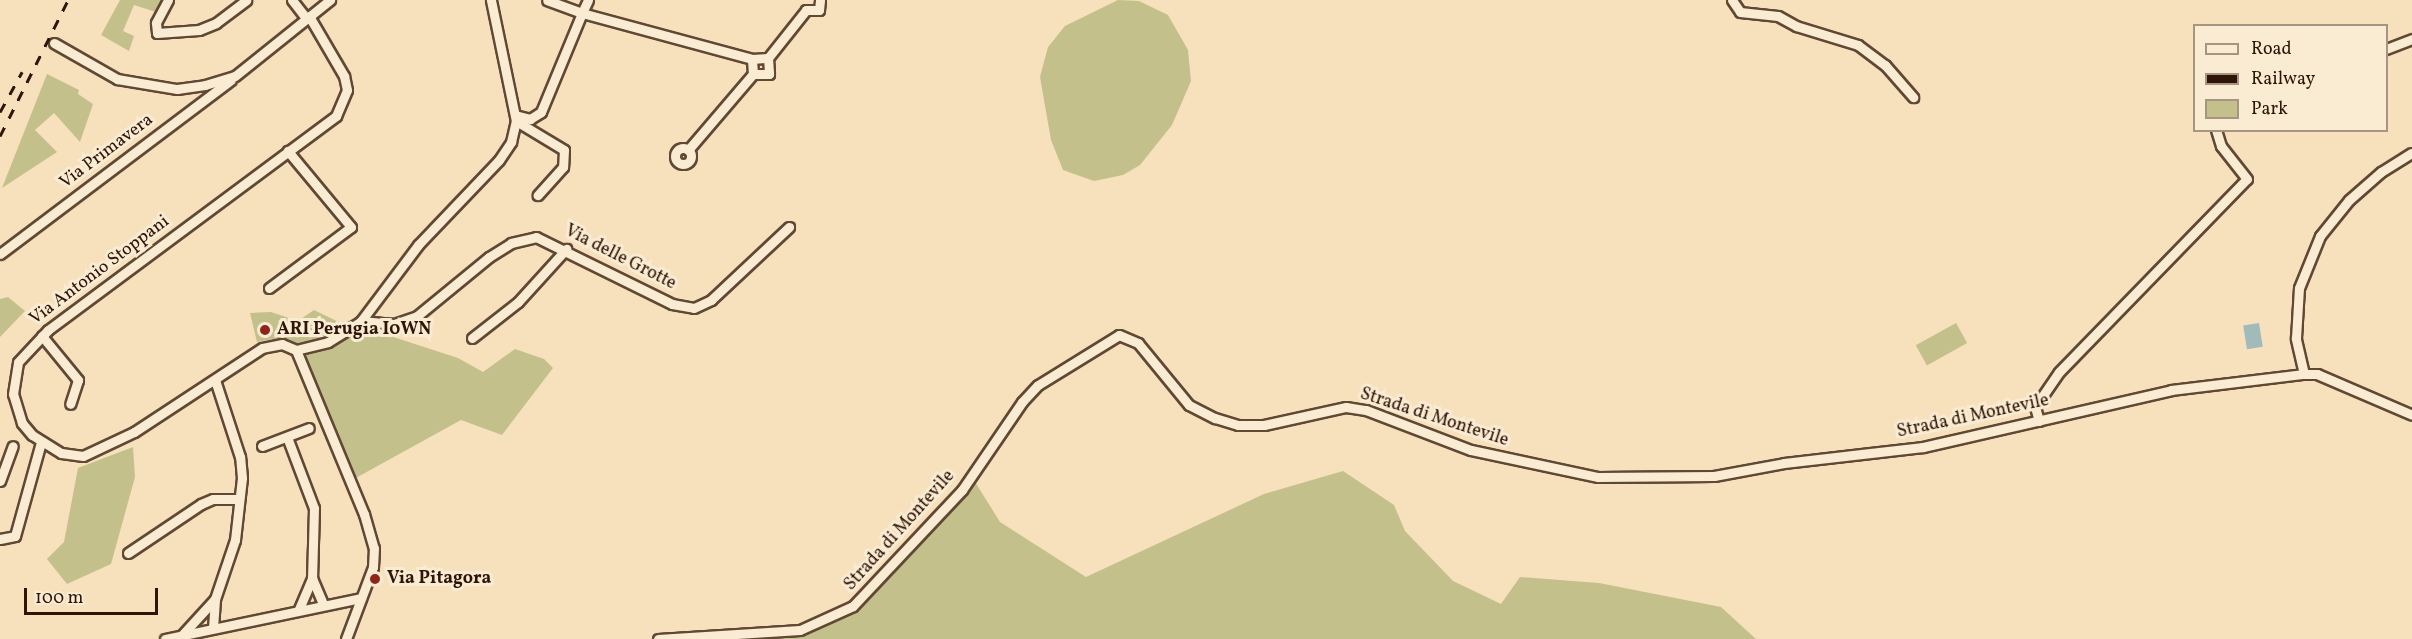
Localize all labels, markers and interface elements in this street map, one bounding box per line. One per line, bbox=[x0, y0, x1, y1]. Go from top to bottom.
legend bbox=[2193, 24, 2388, 132]
text: Road bbox=[2251, 37, 2292, 62]
text: Railway bbox=[2251, 67, 2315, 92]
text: Park bbox=[2251, 97, 2288, 122]
street label: Via Primavera bbox=[56, 110, 158, 194]
street label: Via Antonio Stoppani bbox=[26, 211, 174, 331]
street label: Via delle Grotte bbox=[561, 221, 679, 295]
place label: ARI Perugia I0WN bbox=[277, 319, 431, 341]
marker: ARI Perugia I0WN bbox=[258, 323, 272, 337]
street label: Strada di Montevile bbox=[1357, 384, 1511, 452]
street label: Strada di Montevile bbox=[1895, 390, 2051, 444]
street label: Strada di Montevile bbox=[840, 466, 960, 596]
place label: Via Pitagora bbox=[387, 568, 491, 590]
marker: Via Pitagora bbox=[368, 572, 382, 586]
scale bar bbox=[27, 576, 160, 614]
text: 100 m bbox=[35, 586, 84, 611]

